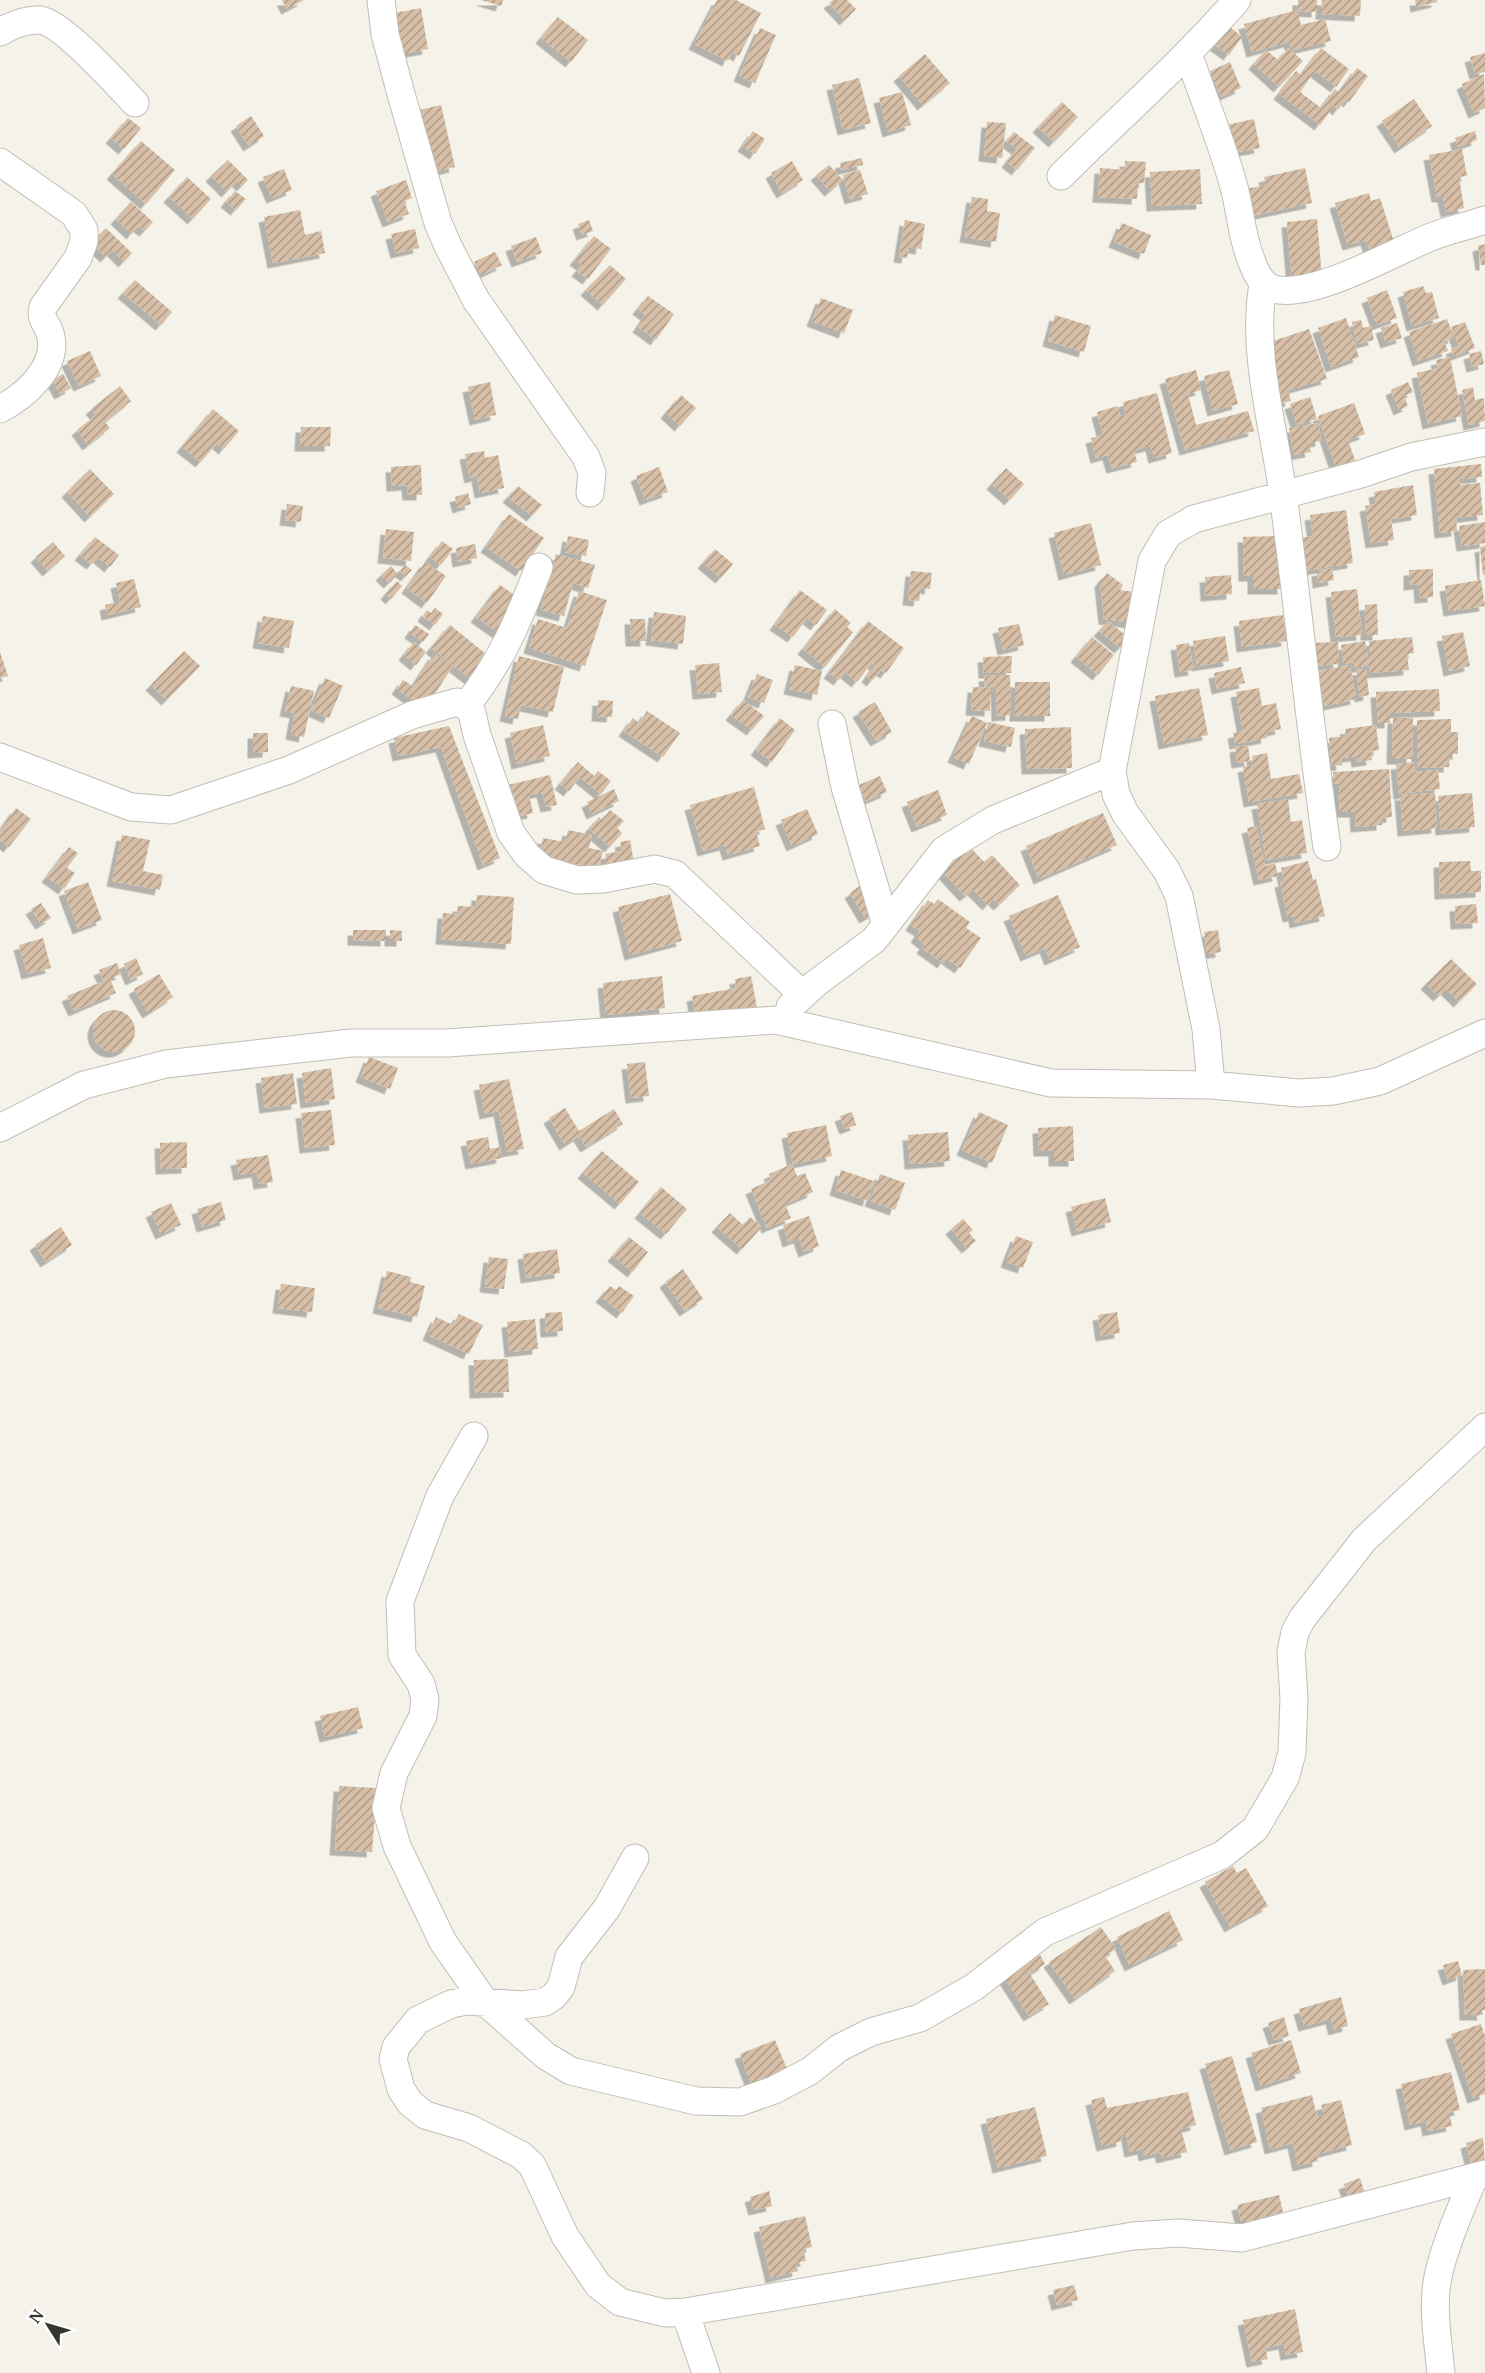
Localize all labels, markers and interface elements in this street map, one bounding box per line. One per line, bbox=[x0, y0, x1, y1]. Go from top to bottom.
north arrow bbox=[18, 2295, 78, 2355]
text: N bbox=[24, 2305, 48, 2327]

